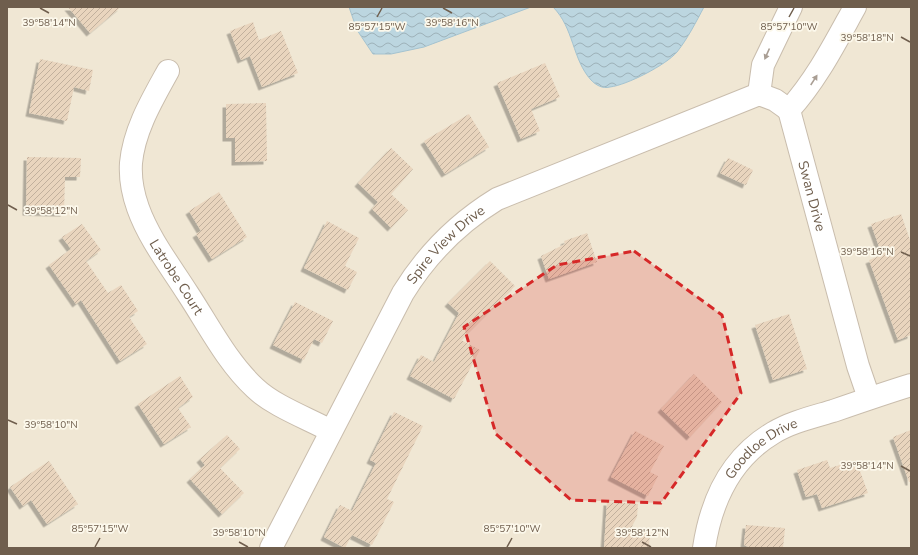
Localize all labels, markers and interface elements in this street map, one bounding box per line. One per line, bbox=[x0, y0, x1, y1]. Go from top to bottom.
text: 39°58'14"N bbox=[22, 16, 76, 30]
text: 39°58'16"N bbox=[425, 16, 479, 30]
text: 85°57'15"W bbox=[349, 20, 405, 34]
text: 85°57'10"W bbox=[761, 20, 817, 34]
text: 39°58'18"N bbox=[840, 31, 894, 45]
one-way arrow bbox=[764, 49, 770, 60]
one-way arrow bbox=[810, 74, 818, 85]
street label: Swan Drive bbox=[794, 159, 831, 233]
street label: Spire View Drive bbox=[402, 201, 488, 288]
text: 39°58'12"N bbox=[24, 204, 78, 218]
street label: Latrobe Court bbox=[145, 235, 208, 318]
text: 39°58'16"N bbox=[840, 245, 894, 259]
street label: Goodloe Drive bbox=[720, 413, 800, 483]
text: 39°58'10"N bbox=[24, 418, 78, 432]
text: 39°58'14"N bbox=[840, 459, 894, 473]
text: 85°57'15"W bbox=[72, 522, 128, 536]
text: 85°57'10"W bbox=[484, 522, 540, 536]
text: 39°58'10"N bbox=[212, 526, 266, 540]
text: 39°58'12"N bbox=[615, 526, 669, 540]

